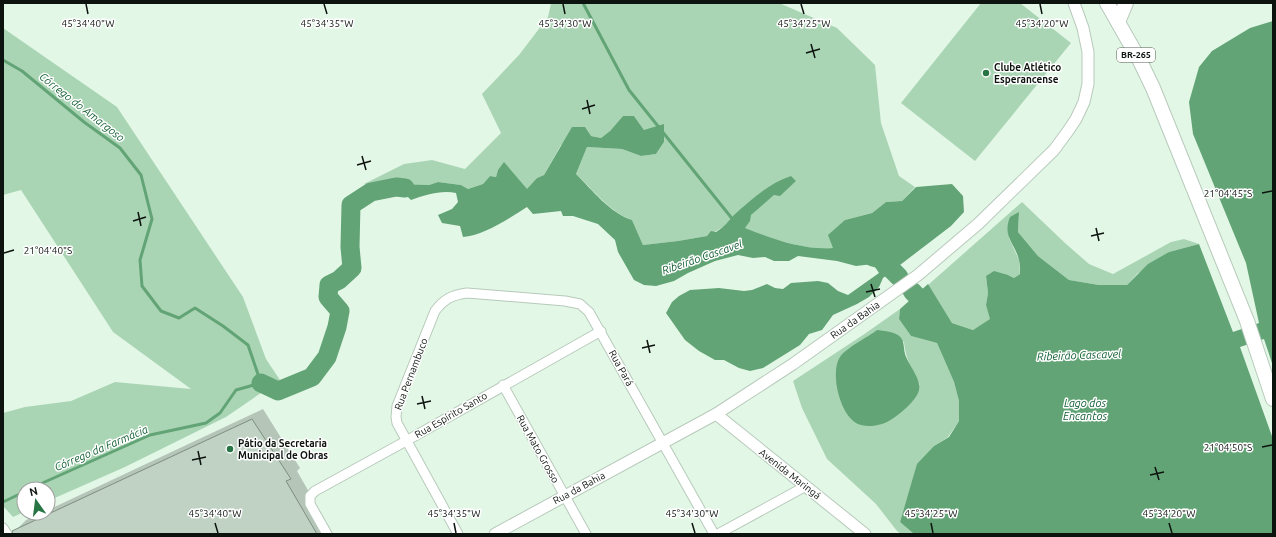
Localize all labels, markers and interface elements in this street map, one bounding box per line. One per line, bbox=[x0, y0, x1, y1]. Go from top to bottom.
text: 45°34'40"W bbox=[62, 18, 114, 29]
text: 45°34'35"W bbox=[301, 18, 353, 29]
text: 45°34'30"W bbox=[539, 18, 591, 29]
text: 45°34'25"W bbox=[778, 18, 830, 29]
text: 45°34'20"W bbox=[1016, 18, 1068, 29]
road number: BR-265 bbox=[1117, 48, 1155, 62]
place label: Clube Atlético Esperancense bbox=[994, 62, 1061, 85]
marker: Clube Atlético Esperancense bbox=[981, 68, 991, 78]
water label: Córrego do Amargoso bbox=[37, 70, 127, 144]
text: 21°04'45"S bbox=[1204, 188, 1252, 199]
water label: Ribeirão Cascavel bbox=[660, 238, 744, 276]
text: 21°04'40"S bbox=[24, 245, 72, 256]
street label: Rua da Bahia bbox=[828, 299, 882, 341]
street label: Rua Pernambuco bbox=[392, 336, 430, 411]
street label: Rua Pará bbox=[607, 348, 635, 388]
water label: Ribeirão Cascavel bbox=[1037, 348, 1121, 362]
street label: Rua Espírito Santo bbox=[413, 390, 489, 440]
water label: Lago dos Encantos bbox=[1063, 397, 1107, 422]
street label: Rua Mato Grosso bbox=[515, 413, 561, 485]
water label: Córrego da Farmácia bbox=[53, 423, 150, 473]
place label: Pátio da Secretaria Municipal de Obras bbox=[238, 438, 328, 461]
text: 21°04'50"S bbox=[1204, 442, 1252, 453]
marker: Pátio da Secretaria Municipal de Obras bbox=[225, 444, 235, 454]
street label: Avenida Maringá bbox=[757, 447, 823, 501]
street label: Rua da Bahia bbox=[551, 470, 607, 506]
north arrow bbox=[16, 481, 56, 521]
text: N bbox=[28, 484, 39, 498]
text: 45°34'40"W bbox=[189, 508, 241, 519]
text: 45°34'35"W bbox=[428, 508, 480, 519]
text: 45°34'30"W bbox=[666, 508, 718, 519]
text: 45°34'25"W bbox=[905, 508, 957, 519]
text: 45°34'20"W bbox=[1143, 508, 1195, 519]

